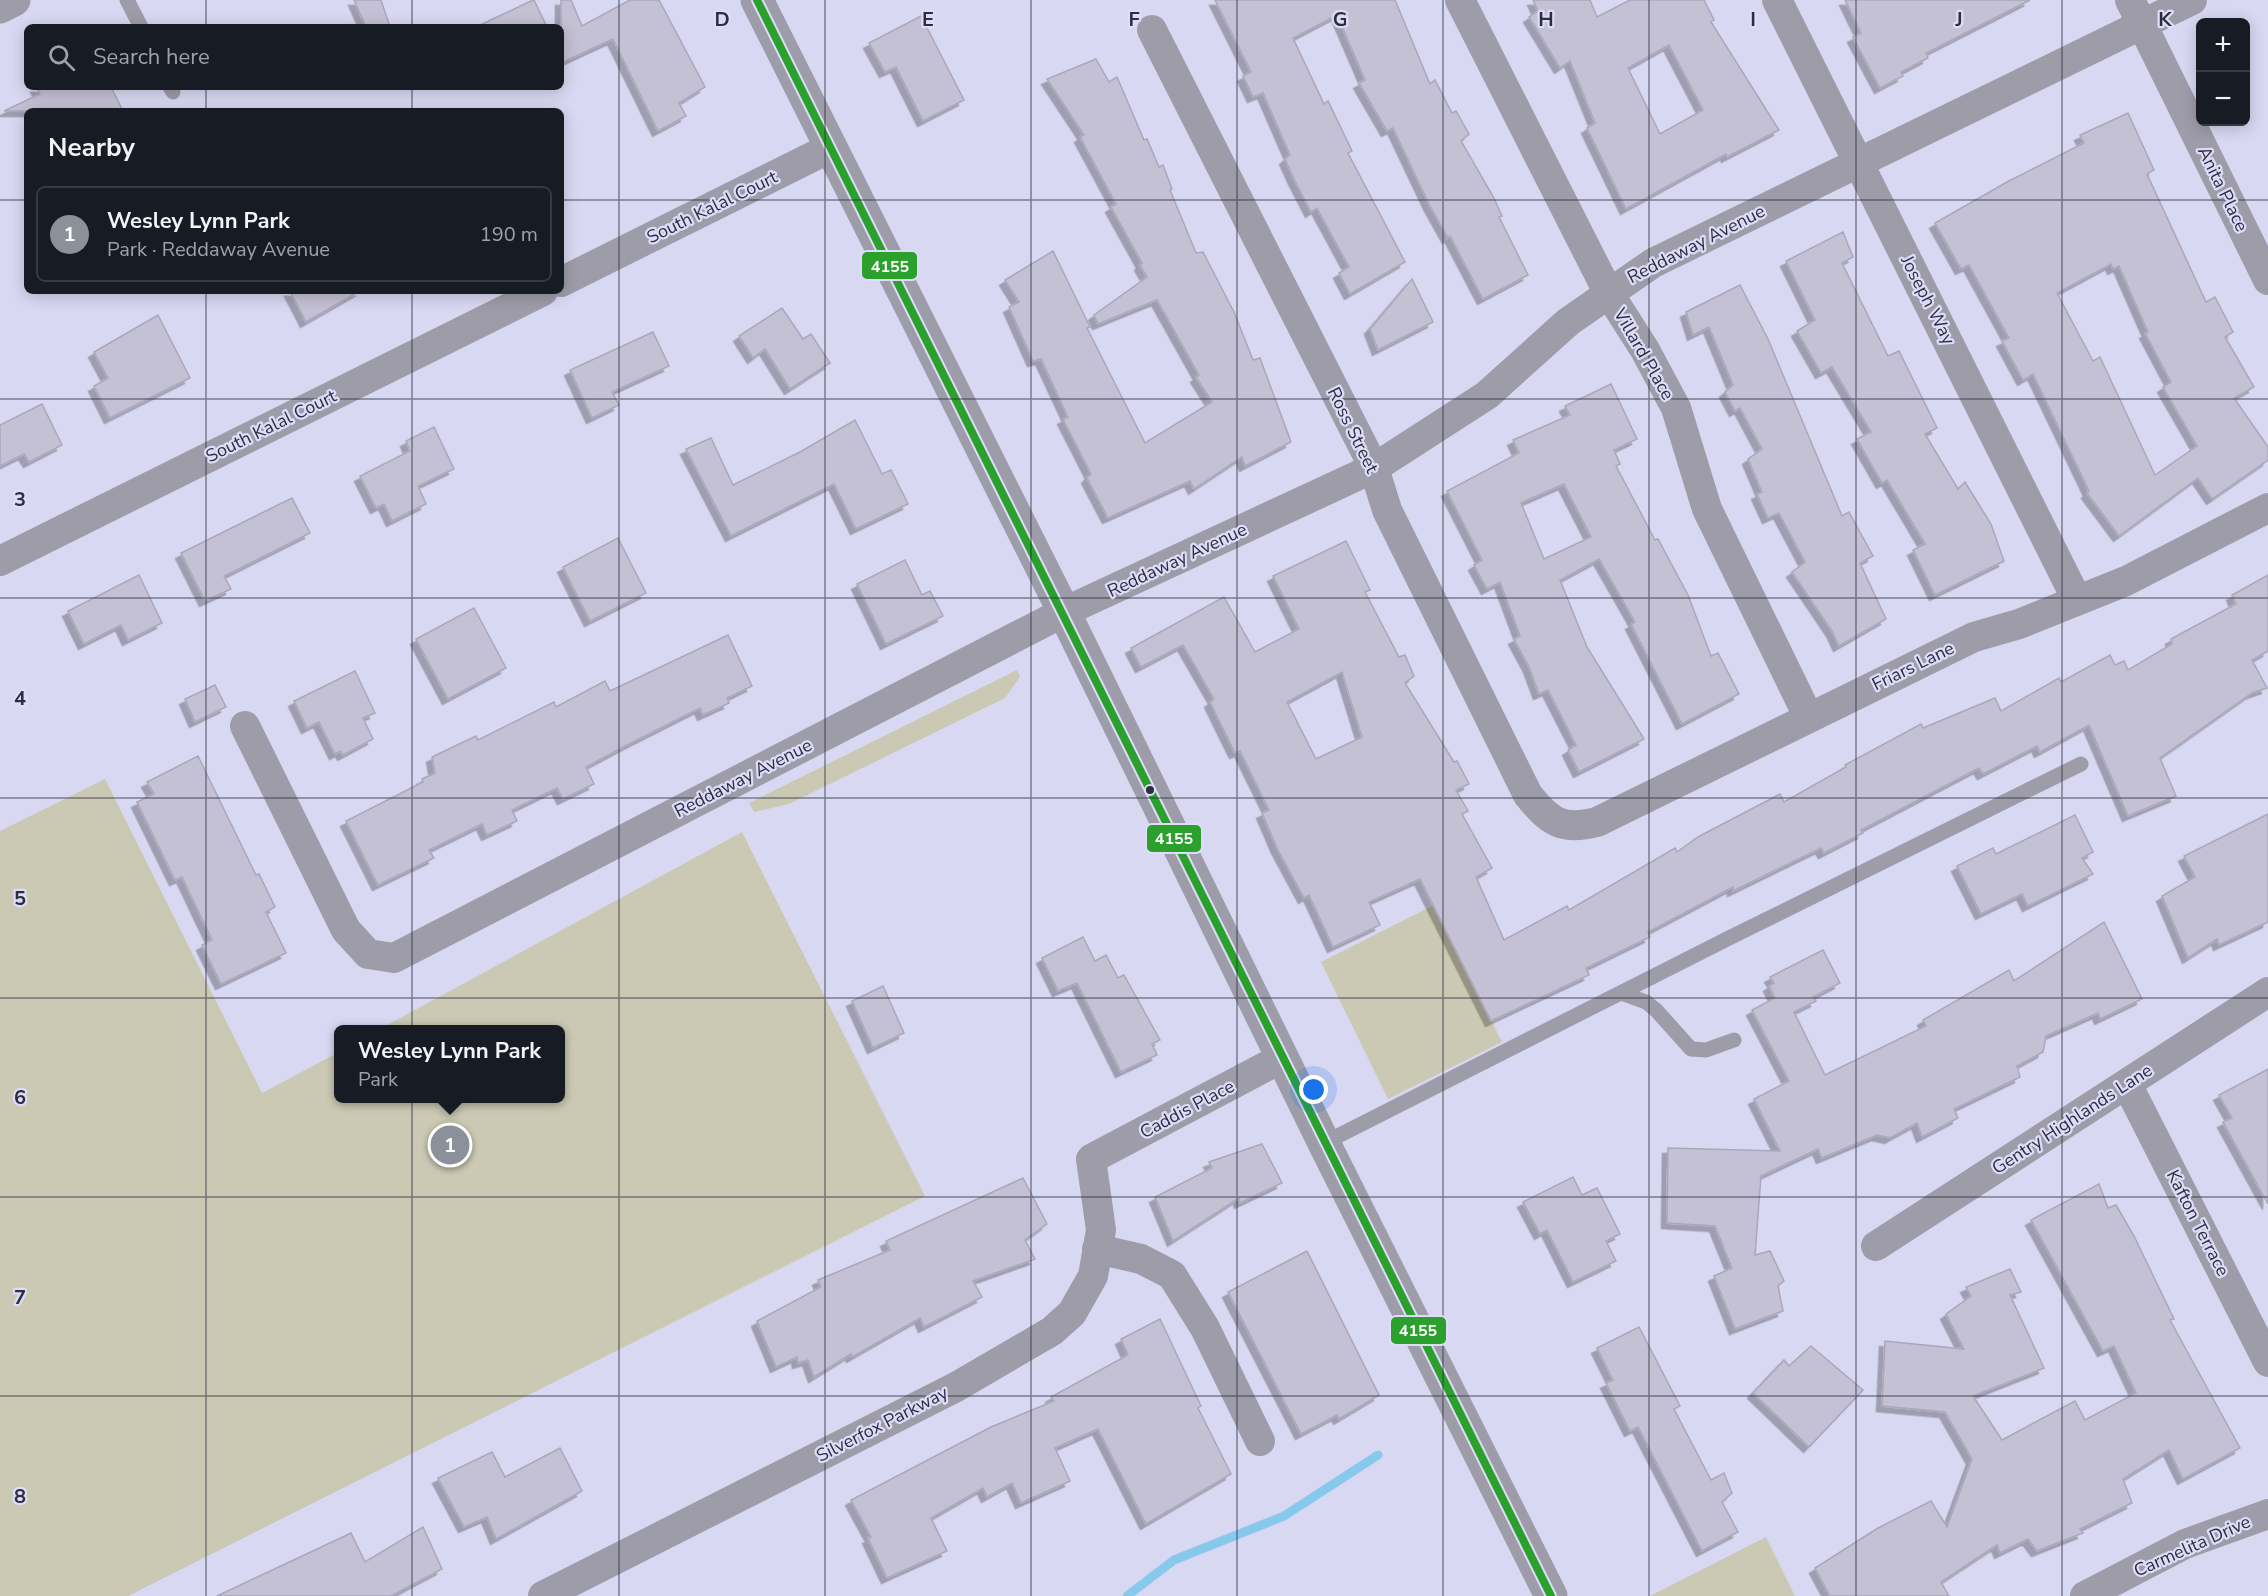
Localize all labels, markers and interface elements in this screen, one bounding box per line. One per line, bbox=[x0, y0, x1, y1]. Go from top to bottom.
text: D bbox=[714, 6, 730, 33]
text: E bbox=[922, 6, 934, 33]
text: F bbox=[1128, 6, 1140, 33]
text: G bbox=[1333, 6, 1347, 33]
text: H bbox=[1538, 6, 1554, 33]
text: I bbox=[1750, 6, 1756, 33]
text: J bbox=[1954, 6, 1963, 33]
text: K bbox=[2158, 6, 2172, 33]
map controls bbox=[2196, 18, 2250, 126]
button: + bbox=[2196, 18, 2250, 72]
search box bbox=[24, 24, 564, 90]
icon: search bbox=[45, 41, 78, 74]
text: Search here bbox=[93, 42, 210, 72]
button: − bbox=[2196, 72, 2250, 126]
text: Nearby bbox=[48, 130, 135, 165]
street label: Anita Place bbox=[2192, 142, 2254, 236]
street label: South Kalal Court bbox=[643, 165, 782, 249]
street label: Reddaway Avenue bbox=[1623, 199, 1769, 289]
text: Wesley Lynn Park bbox=[107, 206, 290, 236]
text: 1 bbox=[64, 221, 76, 248]
text: 190 m bbox=[480, 221, 538, 248]
text: Park · Reddaway Avenue bbox=[107, 236, 330, 263]
street label: Joseph Way bbox=[1895, 250, 1961, 349]
line badge: 4155 bbox=[861, 251, 918, 280]
text: 4155 bbox=[871, 256, 909, 278]
street label: Villard Place bbox=[1608, 303, 1680, 404]
street label: Ross Street bbox=[1322, 383, 1384, 478]
street label: South Kalal Court bbox=[202, 384, 341, 468]
text: 3 bbox=[14, 486, 26, 513]
street label: Reddaway Avenue bbox=[1103, 517, 1251, 603]
street label: Friars Lane bbox=[1868, 636, 1958, 696]
text: 4 bbox=[14, 685, 26, 712]
street label: Reddaway Avenue bbox=[670, 733, 816, 823]
unlabelled marker bbox=[1144, 784, 1156, 796]
line badge: 4155 bbox=[1146, 824, 1202, 853]
text: 4155 bbox=[1155, 828, 1193, 850]
text: 5 bbox=[14, 885, 26, 912]
popup bbox=[334, 1025, 565, 1103]
text: Wesley Lynn Park bbox=[358, 1036, 541, 1066]
street label: Gentry Highlands Lane bbox=[1987, 1058, 2157, 1180]
text: Park bbox=[358, 1066, 398, 1093]
street label: Caddis Place bbox=[1136, 1074, 1238, 1144]
your location bbox=[1299, 1075, 1328, 1104]
text: 6 bbox=[14, 1084, 26, 1111]
pin: 1 bbox=[430, 1122, 470, 1168]
street label: Kafton Terrace bbox=[2161, 1166, 2235, 1280]
text: 7 bbox=[14, 1284, 26, 1311]
line badge: 4155 bbox=[1390, 1316, 1447, 1345]
text: 4155 bbox=[1399, 1320, 1437, 1342]
street label: Silverfox Parkway bbox=[812, 1380, 953, 1468]
text: 8 bbox=[14, 1483, 26, 1510]
street label: Carmelita Drive bbox=[2130, 1510, 2254, 1582]

